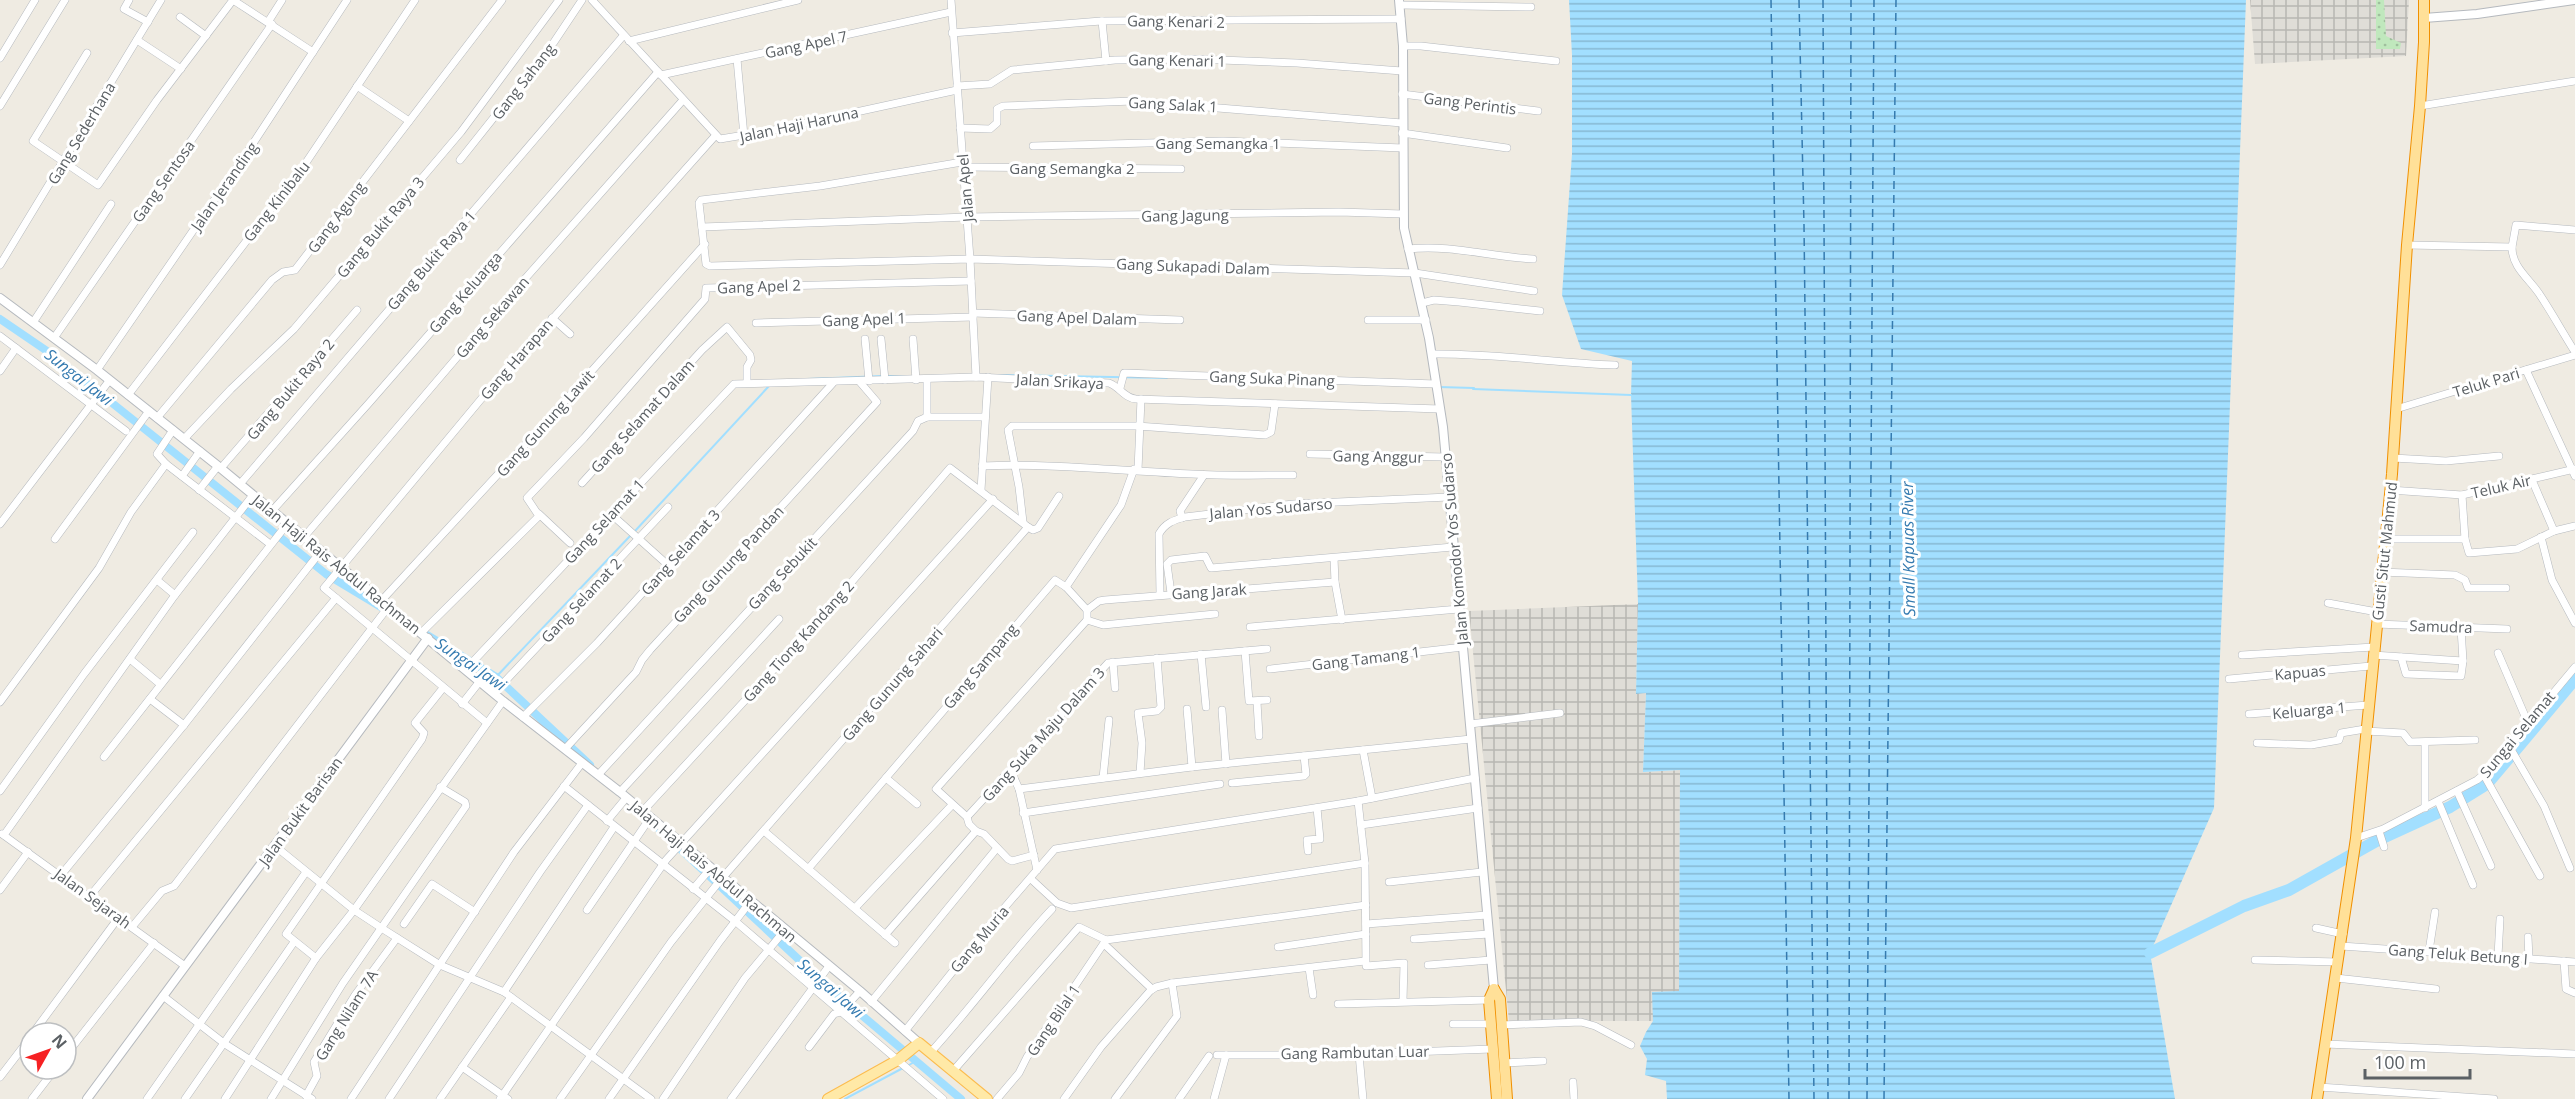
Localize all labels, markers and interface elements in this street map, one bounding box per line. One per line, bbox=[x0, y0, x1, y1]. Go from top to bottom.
street label: Gang Kenari 2 bbox=[1127, 10, 1225, 32]
street label: Gang Apel 7 bbox=[763, 26, 849, 62]
street label: Gang Sahang bbox=[487, 39, 559, 123]
street label: Gang Kenari 1 bbox=[1128, 49, 1226, 71]
street label: Gang Sederhana bbox=[43, 78, 119, 188]
street label: Gang Perintis bbox=[1422, 87, 1518, 119]
street label: Gang Salak 1 bbox=[1128, 92, 1218, 116]
street label: Jalan Haji Haruna bbox=[736, 102, 860, 147]
street label: Gang Semangka 1 bbox=[1155, 133, 1281, 153]
street label: Gang Sentosa bbox=[127, 136, 199, 226]
street label: Jalan Jeranding bbox=[185, 138, 262, 236]
street label: Jalan Apel bbox=[952, 153, 978, 225]
street label: Gang Kinibalu bbox=[238, 157, 314, 245]
street label: Gang Semangka 2 bbox=[1009, 158, 1135, 178]
street label: Gang Bukit Raya 3 bbox=[332, 172, 428, 282]
street label: Gang Agung bbox=[303, 177, 369, 257]
street label: Gang Jagung bbox=[1141, 204, 1229, 226]
street label: Gang Bukit Raya 1 bbox=[382, 206, 480, 314]
street label: Gang Keluarga bbox=[424, 247, 506, 337]
street label: Gang Sukapadi Dalam bbox=[1116, 253, 1270, 279]
street label: Gang Sekawan bbox=[451, 272, 533, 362]
street label: Gang Apel 2 bbox=[717, 275, 801, 297]
street label: Gang Apel Dalam bbox=[1016, 305, 1138, 329]
street label: Gang Apel 1 bbox=[822, 308, 906, 330]
street label: Gang Harapan bbox=[475, 314, 557, 404]
street label: Gang Bukit Raya 2 bbox=[242, 334, 338, 444]
water label: Sungai Jawi bbox=[40, 343, 118, 411]
street label: Gang Selamat Dalam bbox=[586, 355, 698, 477]
street label: Teluk Pari bbox=[2450, 362, 2522, 402]
street label: Gang Gunung Lawit bbox=[492, 365, 598, 481]
street label: Gang Suka Pinang bbox=[1209, 366, 1335, 390]
street label: Jalan Srikaya bbox=[1014, 369, 1104, 393]
street label: Gang Anggur bbox=[1332, 445, 1424, 467]
street label: Jalan Komodor Yos Sudarso bbox=[1436, 452, 1473, 648]
street label: Teluk Air bbox=[2469, 469, 2533, 503]
street label: Gang Selamat 1 bbox=[559, 474, 649, 568]
water label: Small Kapuas River bbox=[1896, 481, 1920, 617]
street label: Gusti Situt Mahmud bbox=[2367, 481, 2401, 621]
street label: Jalan Haji Rais Abdul Rachman bbox=[247, 489, 425, 638]
street label: Jalan Yos Sudarso bbox=[1207, 493, 1333, 524]
street label: Gang Gunung Pandan bbox=[668, 501, 788, 627]
street label: Gang Selamat 3 bbox=[636, 505, 724, 599]
street label: Gang Sebukit bbox=[743, 532, 821, 614]
street label: Gang Selamat 2 bbox=[536, 553, 626, 647]
street label: Gang Tiong Kandang 2 bbox=[738, 576, 858, 706]
street label: Gang Jarak bbox=[1171, 578, 1247, 604]
street label: Samudra bbox=[2409, 615, 2473, 637]
street label: Gang Sampang bbox=[938, 619, 1022, 713]
street label: Gang Gunung Sahari bbox=[837, 623, 947, 745]
water label: Sungai Jawi bbox=[431, 632, 511, 696]
street label: Gang Tamang 1 bbox=[1311, 641, 1421, 675]
street label: Kapuas bbox=[2274, 660, 2326, 684]
street label: Gang Suka Maju Dalam 3 bbox=[977, 662, 1109, 806]
street label: Sungai Selamat bbox=[2475, 687, 2559, 781]
street label: Keluarga 1 bbox=[2271, 697, 2347, 723]
street label: Jalan Bukit Barisan bbox=[253, 753, 346, 871]
street label: Jalan Haji Rais Abdul Rachman bbox=[625, 794, 801, 946]
street label: Jalan Sejarah bbox=[49, 862, 135, 933]
street label: Gang Muria bbox=[945, 901, 1013, 977]
street label: Gang Teluk Betung I bbox=[2387, 939, 2529, 969]
water label: Sungai Jawi bbox=[793, 953, 869, 1023]
street label: Gang Nilam 7A bbox=[310, 965, 382, 1064]
street label: Gang Bilal 1 bbox=[1022, 980, 1084, 1060]
north arrow bbox=[18, 1021, 78, 1081]
text: N bbox=[47, 1029, 72, 1053]
street label: Gang Rambutan Luar bbox=[1281, 1041, 1429, 1063]
scale bar bbox=[2365, 1042, 2470, 1080]
text: 100 m bbox=[2374, 1050, 2426, 1074]

